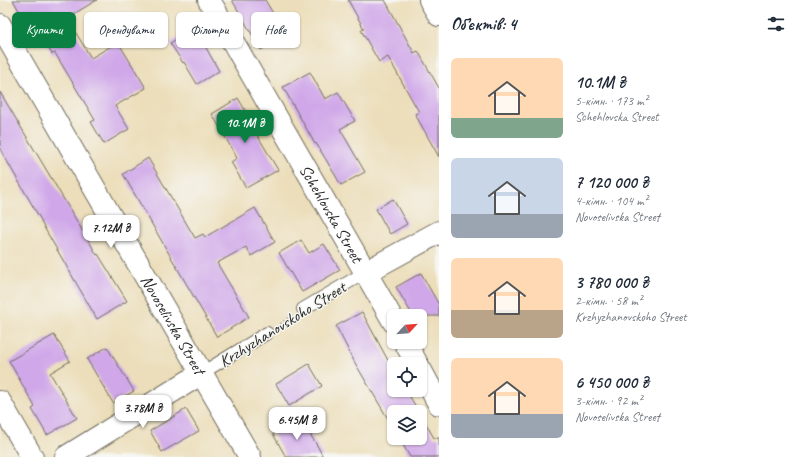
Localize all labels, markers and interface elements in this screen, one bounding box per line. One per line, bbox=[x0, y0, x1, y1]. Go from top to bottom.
chip: Купити bbox=[12, 12, 76, 48]
chip: Орендувати bbox=[84, 12, 168, 48]
chip: Фільтри bbox=[176, 12, 243, 48]
chip: Нове bbox=[251, 12, 300, 48]
icon: filters bbox=[765, 13, 787, 35]
text: Об’єктів: 4 bbox=[451, 14, 517, 35]
text: 10.1M ₴ bbox=[575, 72, 626, 93]
icon: home bbox=[483, 74, 531, 122]
text: 5-кімн. · 173 m² bbox=[575, 93, 648, 109]
text: Schehlovska Street bbox=[575, 109, 659, 125]
pin: 10.1M ₴ bbox=[208, 110, 282, 144]
text: 10.1M ₴ bbox=[226, 115, 264, 131]
street label: Schehlovska Street bbox=[295, 161, 369, 268]
text: 7 120 000 ₴ bbox=[575, 172, 649, 193]
icon: home bbox=[483, 174, 531, 222]
text: 4-кімн. · 104 m² bbox=[575, 193, 648, 209]
text: Novoselivska Street bbox=[575, 209, 660, 225]
pin: 7.12M ₴ bbox=[74, 215, 148, 249]
text: 7.12M ₴ bbox=[92, 220, 130, 236]
street label: Novoselivska Street bbox=[136, 271, 211, 380]
text: 3 780 000 ₴ bbox=[575, 272, 649, 293]
icon: home bbox=[483, 274, 531, 322]
street label: Krzhyzhanovskoho Street bbox=[215, 276, 352, 372]
text: 2-кімн. · 58 m² bbox=[575, 293, 642, 309]
north arrow bbox=[387, 309, 427, 349]
map controls bbox=[387, 309, 427, 445]
text: Krzhyzhanovskoho Street bbox=[575, 309, 686, 325]
button: locate bbox=[387, 357, 427, 397]
text: 6 450 000 ₴ bbox=[575, 372, 649, 393]
icon: home bbox=[483, 374, 531, 422]
text: 3-кімн. · 92 m² bbox=[575, 393, 642, 409]
pin: 3.78M ₴ bbox=[106, 395, 180, 429]
text: 3.78M ₴ bbox=[124, 400, 162, 416]
button: layers bbox=[387, 405, 427, 445]
pin: 6.45M ₴ bbox=[260, 407, 334, 441]
text: Novoselivska Street bbox=[575, 409, 660, 425]
text: 6.45M ₴ bbox=[278, 412, 316, 428]

